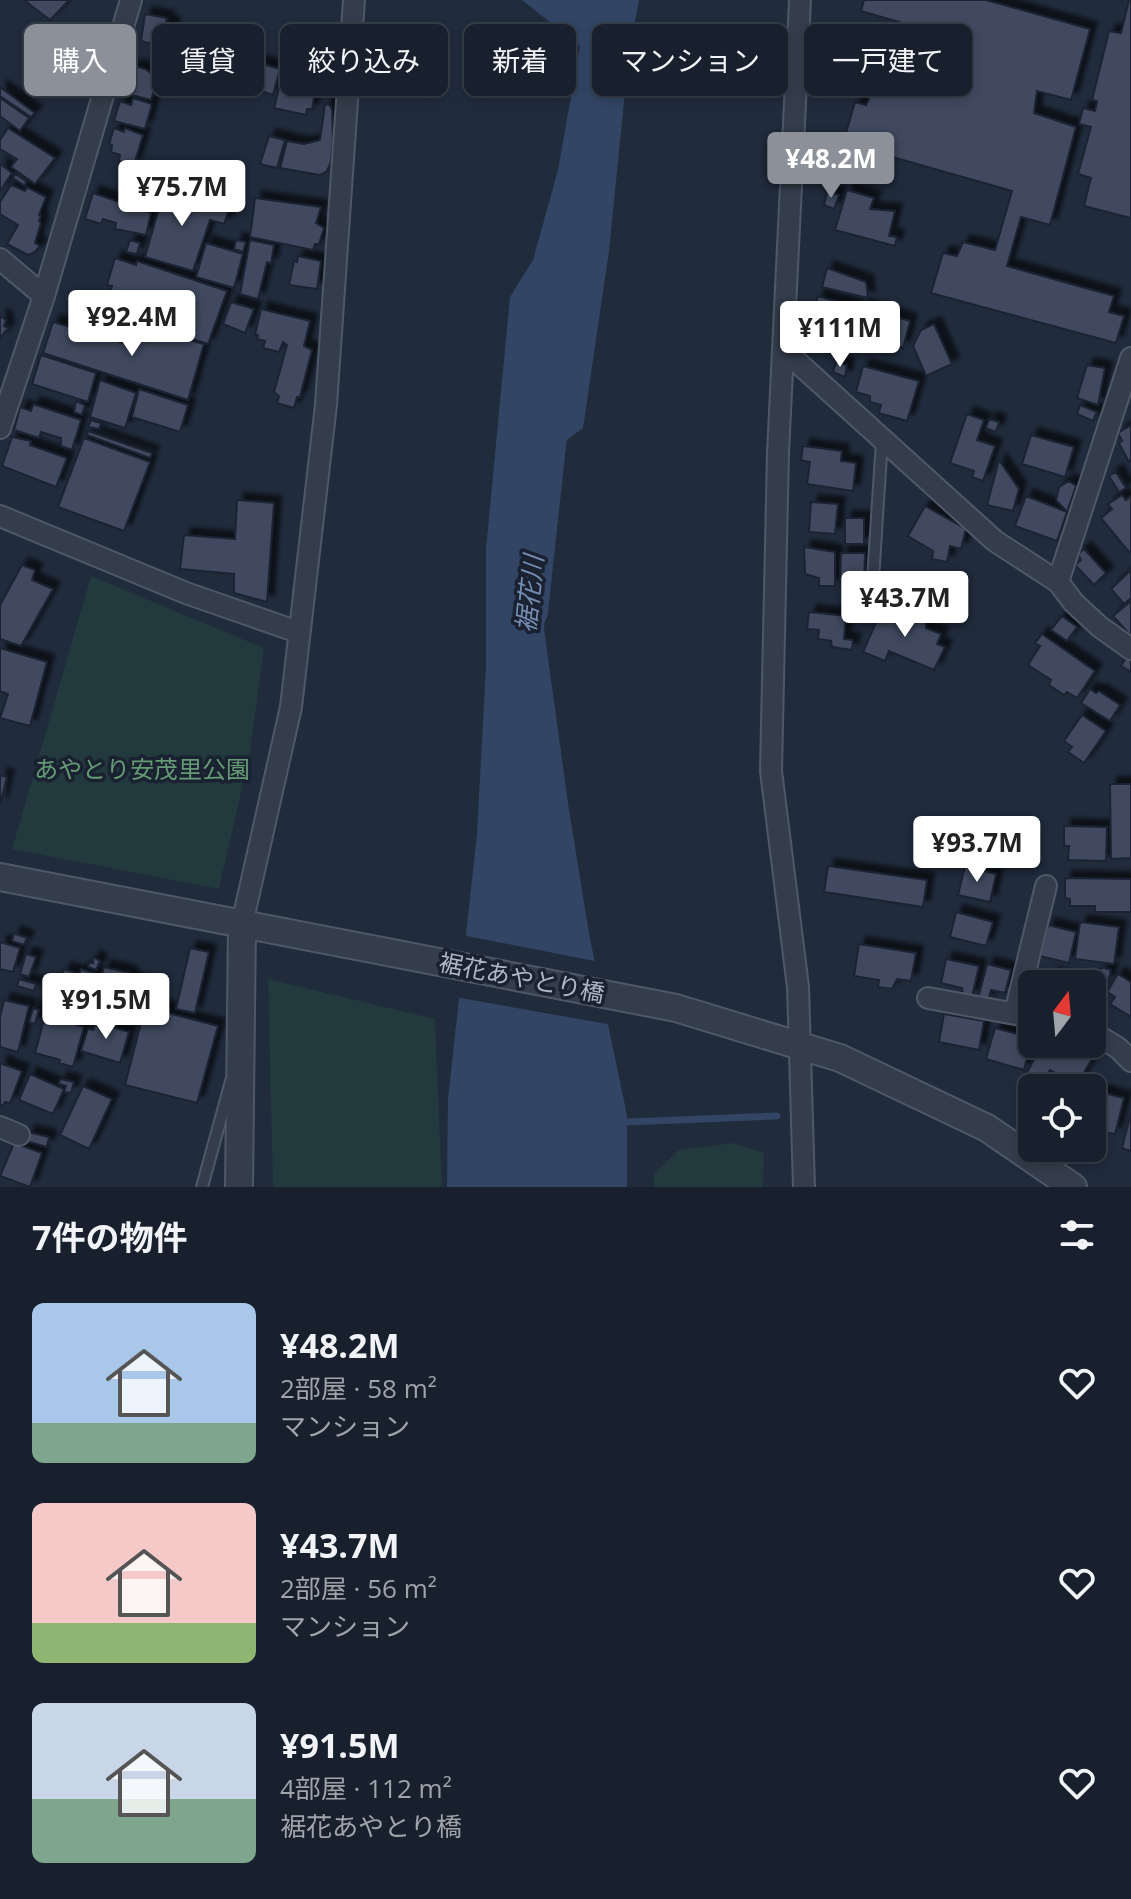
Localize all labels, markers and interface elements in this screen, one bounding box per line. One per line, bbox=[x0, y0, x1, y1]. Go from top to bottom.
chip: 購入 bbox=[24, 24, 136, 96]
chip: 賃貸 bbox=[152, 24, 264, 96]
chip: 絞り込み bbox=[280, 24, 448, 96]
chip: 新着 bbox=[464, 24, 576, 96]
chip: マンション bbox=[592, 24, 788, 96]
chip: 一戸建て bbox=[804, 24, 972, 96]
pin: ¥48.2M bbox=[766, 132, 896, 200]
text: ¥48.2M bbox=[785, 140, 877, 176]
pin: ¥75.7M bbox=[117, 160, 247, 228]
text: ¥75.7M bbox=[136, 168, 228, 204]
pin: ¥92.4M bbox=[67, 290, 197, 358]
text: ¥92.4M bbox=[86, 298, 178, 334]
pin: ¥111M bbox=[784, 301, 896, 369]
text: ¥111M bbox=[798, 309, 882, 345]
water label: 裾花川 bbox=[507, 550, 551, 635]
pin: ¥43.7M bbox=[840, 571, 970, 639]
text: ¥43.7M bbox=[859, 579, 951, 615]
park label: あやとり安茂里公園 bbox=[34, 752, 250, 785]
pin: ¥93.7M bbox=[912, 816, 1042, 884]
text: ¥93.7M bbox=[931, 824, 1023, 860]
street label: 裾花あやとり橋 bbox=[436, 945, 608, 1009]
north arrow bbox=[1018, 970, 1106, 1058]
map controls bbox=[1018, 970, 1106, 1162]
pin: ¥91.5M bbox=[41, 973, 171, 1041]
text: ¥91.5M bbox=[60, 981, 152, 1017]
button: locate bbox=[1018, 1074, 1106, 1162]
icon: filters bbox=[1055, 1213, 1099, 1257]
text: 7件の物件 bbox=[32, 1214, 187, 1260]
text: ¥48.2M bbox=[280, 1322, 400, 1368]
icon: home bbox=[96, 1335, 192, 1431]
icon: heart bbox=[1055, 1361, 1099, 1405]
text: 2部屋 · 58 m² bbox=[280, 1370, 437, 1406]
text: マンション bbox=[280, 1408, 410, 1444]
text: ¥43.7M bbox=[280, 1522, 400, 1568]
icon: home bbox=[96, 1535, 192, 1631]
icon: heart bbox=[1055, 1561, 1099, 1605]
text: 2部屋 · 56 m² bbox=[280, 1570, 437, 1606]
text: マンション bbox=[280, 1608, 410, 1644]
text: ¥91.5M bbox=[280, 1722, 400, 1768]
icon: home bbox=[96, 1735, 192, 1831]
icon: heart bbox=[1055, 1761, 1099, 1805]
text: 4部屋 · 112 m² bbox=[280, 1770, 452, 1806]
text: 裾花あやとり橋 bbox=[280, 1808, 462, 1844]

